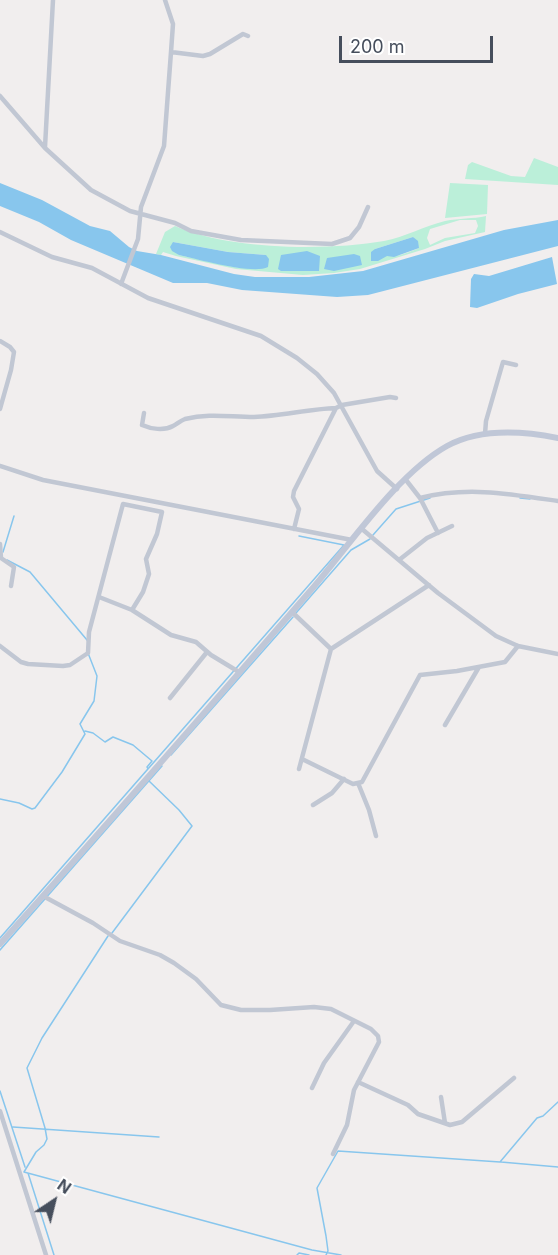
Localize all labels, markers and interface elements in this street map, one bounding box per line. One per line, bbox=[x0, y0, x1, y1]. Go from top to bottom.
scale bar bbox=[342, 24, 496, 62]
text: 200 m bbox=[350, 36, 405, 57]
north arrow bbox=[24, 1171, 84, 1231]
text: N bbox=[54, 1175, 75, 1198]

